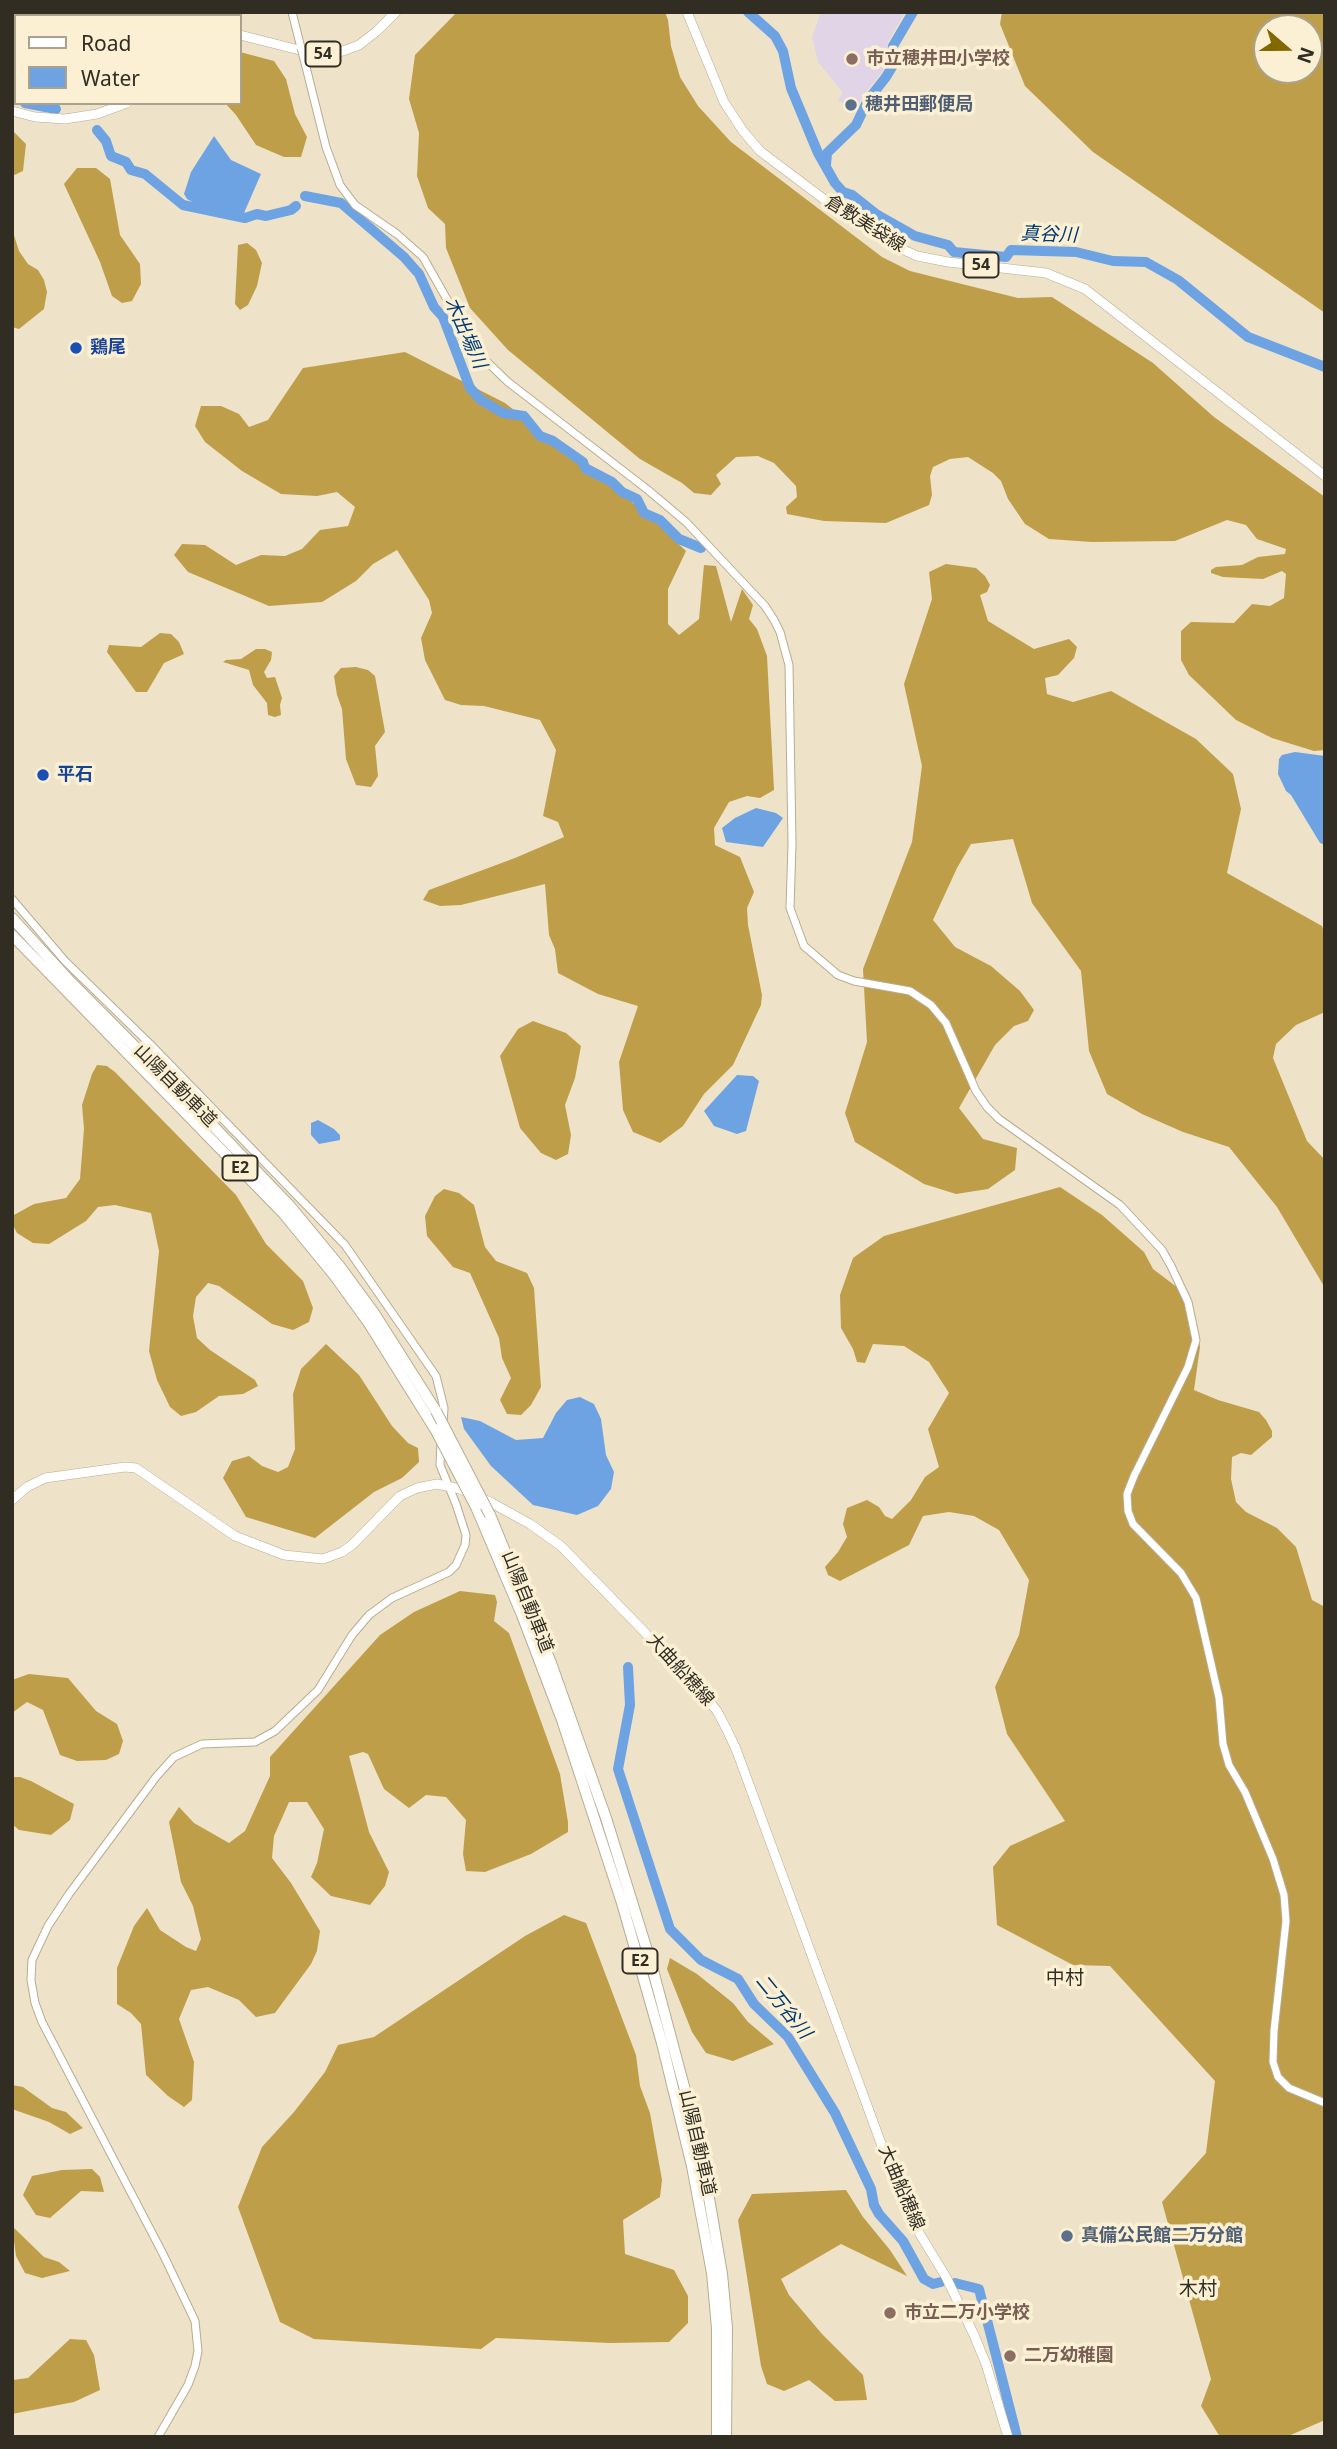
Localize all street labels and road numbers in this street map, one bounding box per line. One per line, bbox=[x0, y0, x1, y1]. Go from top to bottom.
road number: 54 bbox=[306, 42, 340, 66]
street label: 倉敷美袋線 bbox=[821, 191, 909, 257]
road number: 54 bbox=[964, 252, 998, 278]
street label: 山陽自動車道 bbox=[129, 1040, 221, 1132]
road number: E2 bbox=[222, 1156, 258, 1180]
street label: 山陽自動車道 bbox=[497, 1548, 557, 1656]
street label: 大曲船穂線 bbox=[642, 1629, 718, 1711]
road number: E2 bbox=[622, 1949, 658, 1974]
street label: 山陽自動車道 bbox=[674, 2088, 720, 2198]
street label: 大曲船穂線 bbox=[873, 2142, 929, 2234]

